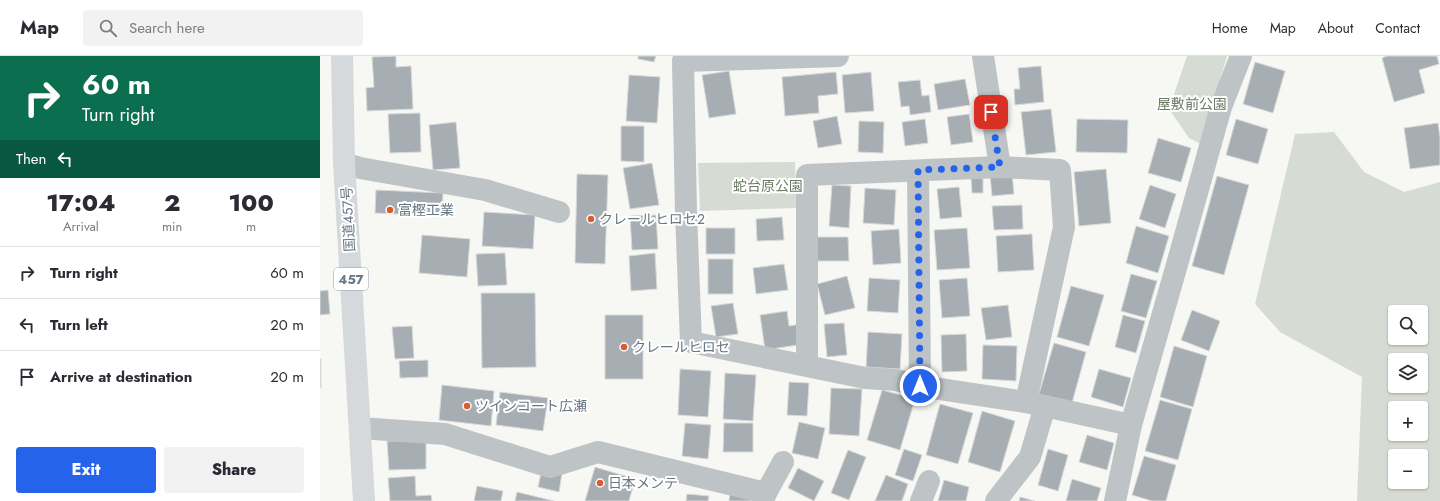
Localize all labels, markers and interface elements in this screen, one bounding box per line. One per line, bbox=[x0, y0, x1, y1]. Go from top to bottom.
search box bbox=[83, 10, 363, 46]
text: Map bbox=[20, 14, 59, 41]
icon: search bbox=[97, 17, 119, 39]
text: Search here bbox=[129, 17, 205, 39]
text: Home bbox=[1212, 18, 1248, 38]
text: Map bbox=[1270, 18, 1296, 38]
text: About bbox=[1318, 18, 1353, 38]
text: Contact bbox=[1375, 18, 1420, 38]
text: 60 m bbox=[82, 64, 151, 105]
icon: right bbox=[16, 72, 68, 124]
park label: 屋敷前公園 bbox=[1157, 94, 1227, 114]
pin bbox=[974, 95, 1008, 129]
icon: arrive bbox=[980, 101, 1002, 123]
text: Turn right bbox=[82, 102, 154, 128]
text: Then bbox=[16, 148, 46, 170]
icon: left bbox=[54, 148, 76, 170]
park label: 蛇台原公園 bbox=[733, 176, 803, 196]
text: 17:04 bbox=[46, 185, 116, 220]
text: 2 bbox=[164, 185, 180, 220]
text: 100 bbox=[228, 185, 274, 220]
street label: 国道457号 bbox=[336, 186, 360, 252]
place label: 富樫工業 bbox=[398, 200, 454, 220]
marker: 富樫工業 bbox=[385, 205, 395, 215]
place label: クレールヒロセ2 bbox=[599, 209, 705, 229]
marker: クレールヒロセ2 bbox=[586, 214, 596, 224]
text: Arrival bbox=[63, 217, 99, 236]
text: min bbox=[162, 217, 182, 236]
text: m bbox=[246, 217, 256, 236]
icon: right bbox=[16, 262, 38, 284]
text: Turn right bbox=[50, 262, 118, 284]
text: 60 m bbox=[270, 262, 304, 284]
road number: 457 bbox=[334, 268, 368, 290]
map controls bbox=[1388, 305, 1428, 489]
button: search bbox=[1388, 305, 1428, 345]
icon: left bbox=[16, 314, 38, 336]
text: Turn left bbox=[50, 314, 108, 336]
text: 20 m bbox=[270, 314, 304, 336]
place label: クレールヒロセ bbox=[632, 337, 730, 357]
marker: クレールヒロセ bbox=[619, 342, 629, 352]
button: layers bbox=[1388, 353, 1428, 393]
position arrow bbox=[899, 365, 941, 407]
icon: arrive bbox=[16, 366, 38, 388]
text: Arrive at destination bbox=[50, 366, 192, 388]
text: 20 m bbox=[270, 366, 304, 388]
place label: ツインコート広瀬 bbox=[475, 396, 587, 416]
marker: ツインコート広瀬 bbox=[462, 401, 472, 411]
button: + bbox=[1388, 401, 1428, 441]
button: Exit bbox=[16, 447, 156, 493]
button: Share bbox=[164, 447, 304, 493]
button: − bbox=[1388, 449, 1428, 489]
place label: 日本メンテ bbox=[608, 473, 678, 493]
marker: 日本メンテ bbox=[595, 478, 605, 488]

